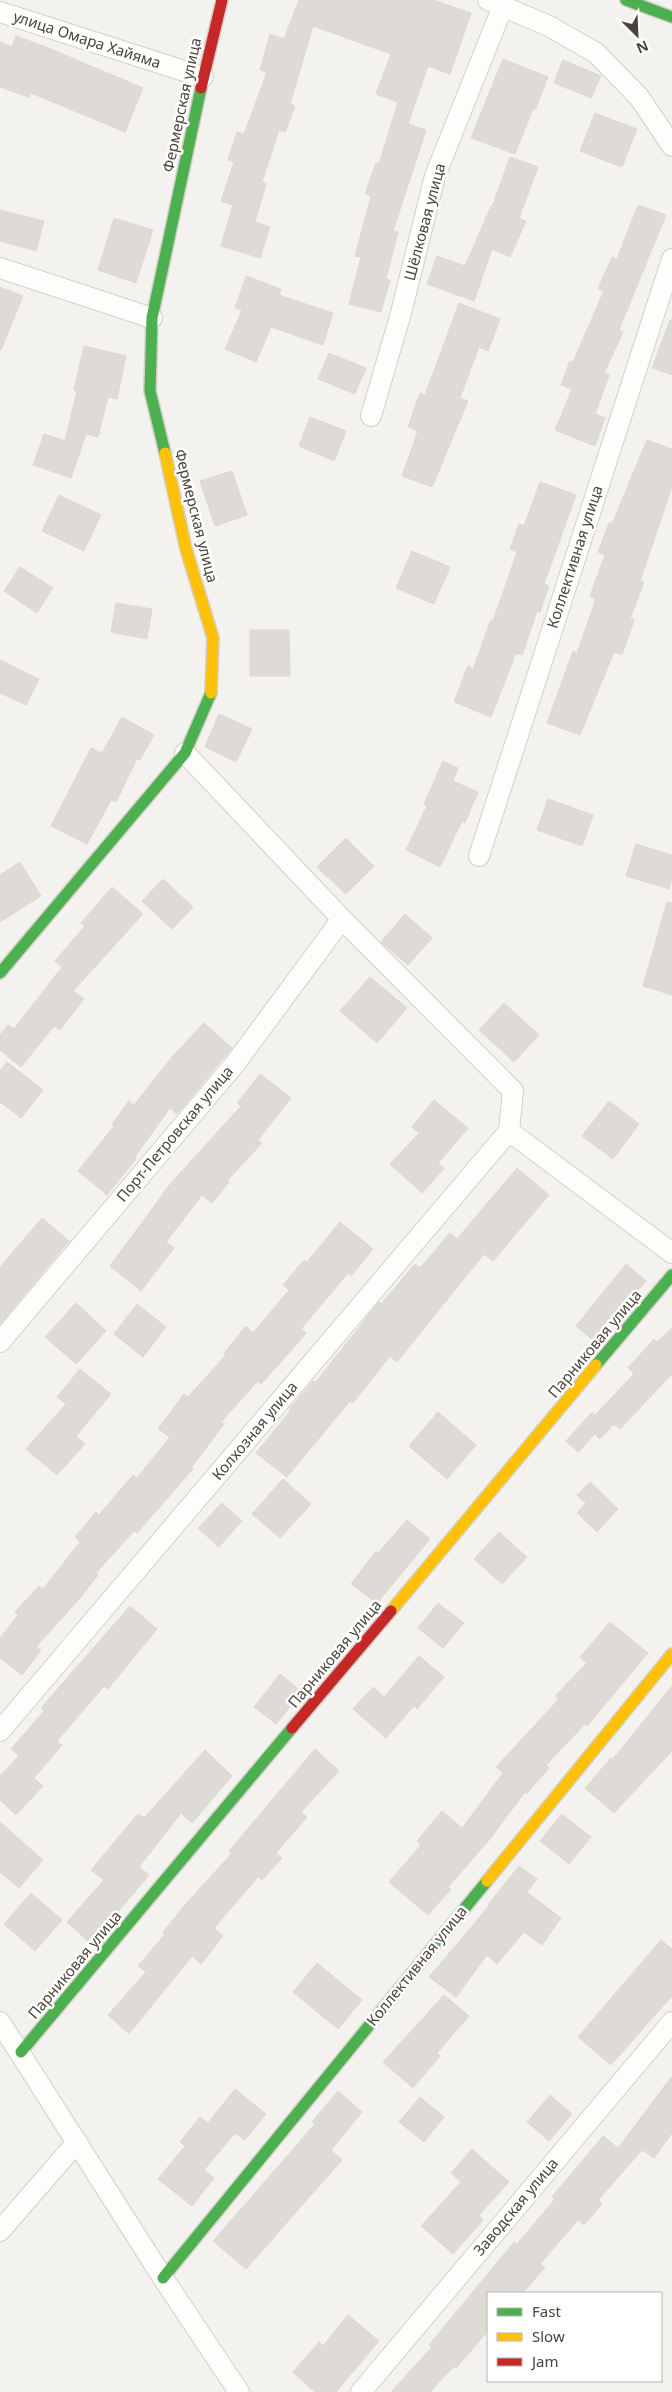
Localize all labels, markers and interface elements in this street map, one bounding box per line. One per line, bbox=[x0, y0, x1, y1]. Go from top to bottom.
street label: улица Омара Хайяма bbox=[11, 6, 164, 72]
north arrow bbox=[612, 10, 662, 60]
street label: Фермерская улица bbox=[157, 36, 205, 174]
text: N bbox=[633, 36, 652, 58]
street label: Шёлковая улица bbox=[399, 161, 449, 283]
street label: Фермерская улица bbox=[171, 447, 223, 585]
street label: Коллективная улица bbox=[541, 483, 607, 631]
street label: Порт-Петровская улица bbox=[111, 1061, 237, 1205]
street label: Парниковая улица bbox=[543, 1285, 645, 1402]
street label: Колхозная улица bbox=[207, 1377, 301, 1484]
street label: Парниковая улица bbox=[283, 1595, 385, 1712]
street label: Коллективная улица bbox=[361, 1901, 471, 2030]
street label: Парниковая улица bbox=[23, 1906, 125, 2023]
street label: Заводская улица bbox=[468, 2153, 562, 2259]
legend bbox=[487, 2292, 662, 2382]
text: Fast bbox=[532, 2301, 561, 2321]
text: Slow bbox=[532, 2326, 565, 2346]
text: Jam bbox=[530, 2351, 559, 2371]

